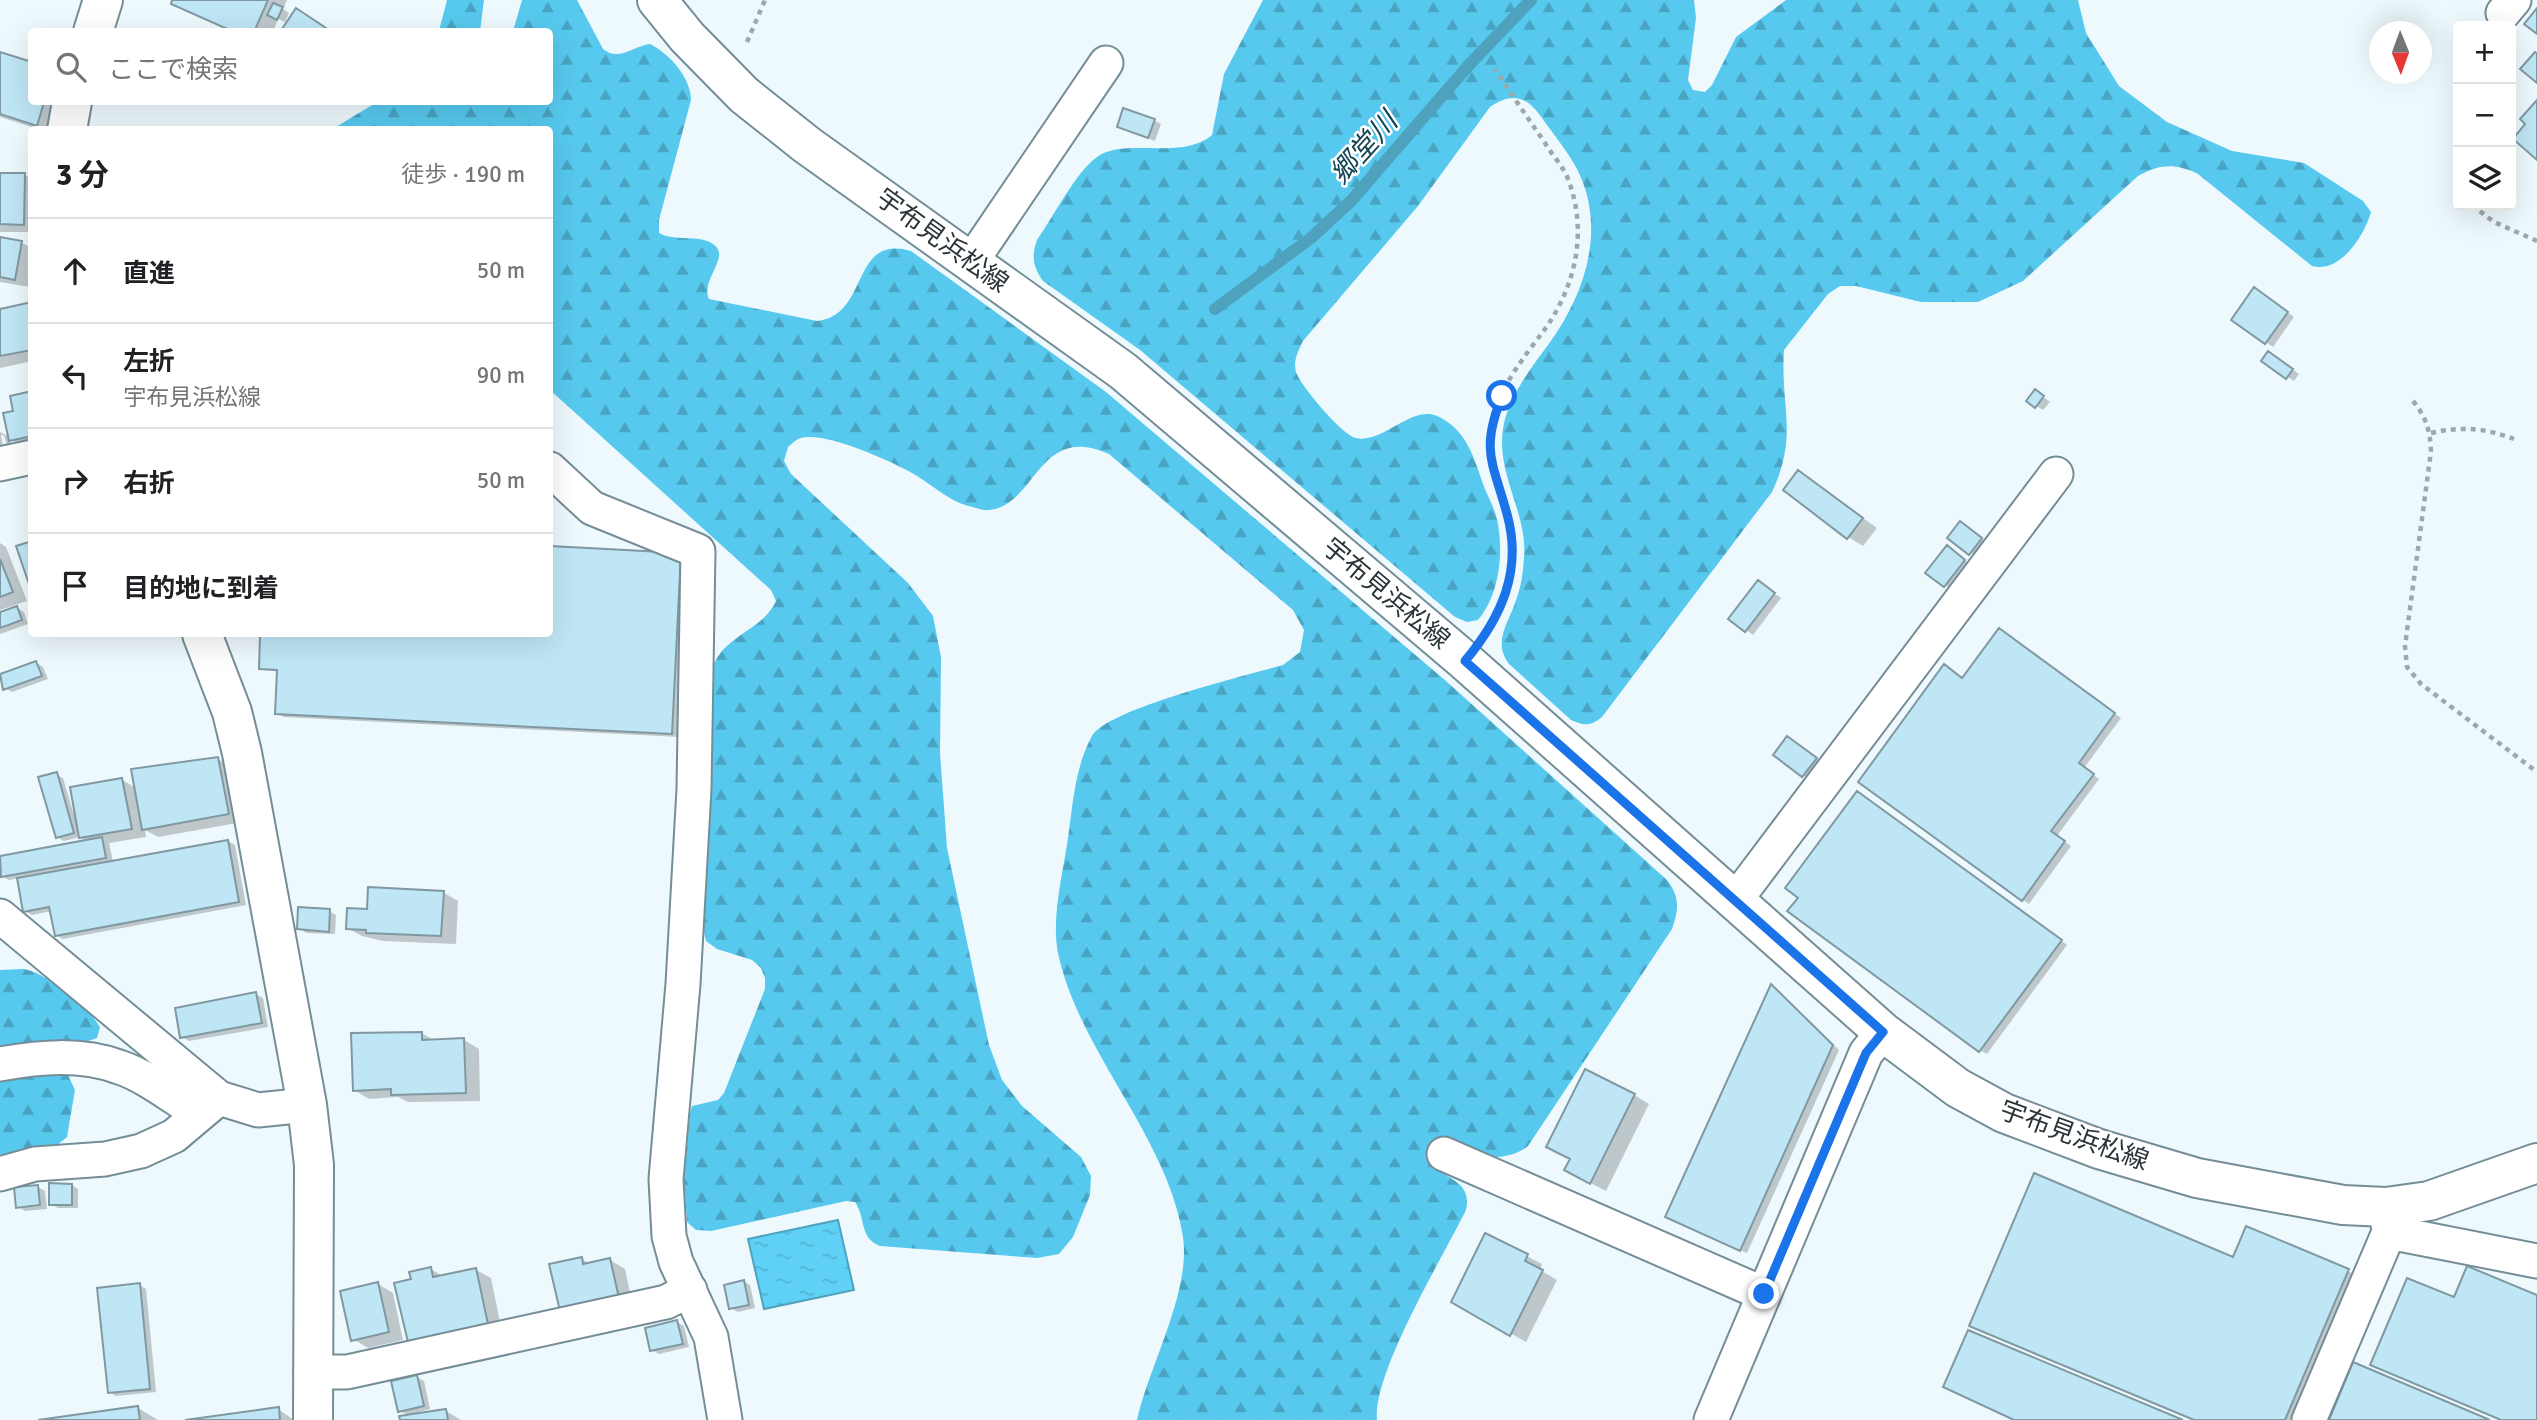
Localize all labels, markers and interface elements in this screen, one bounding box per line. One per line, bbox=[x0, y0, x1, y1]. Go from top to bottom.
north arrow bbox=[2369, 21, 2432, 84]
map controls bbox=[2453, 21, 2516, 210]
button: + bbox=[2453, 21, 2516, 84]
search box bbox=[28, 28, 553, 105]
icon: search bbox=[52, 48, 90, 86]
text: ここで検索 bbox=[108, 54, 238, 86]
button: − bbox=[2453, 84, 2516, 147]
water label: 郷堂川 bbox=[1323, 103, 1407, 191]
button: layers bbox=[2453, 147, 2516, 210]
text: 3 分 bbox=[56, 157, 109, 194]
text: 徒歩 · 190 m bbox=[401, 160, 525, 189]
street label: 宇布見浜松線 bbox=[869, 182, 1015, 300]
icon: ahead bbox=[56, 252, 94, 290]
text: 50 m bbox=[477, 256, 525, 285]
text: 直進 bbox=[123, 258, 175, 290]
text: 左折 bbox=[123, 346, 175, 378]
icon: left bbox=[56, 357, 94, 395]
text: 90 m bbox=[477, 361, 525, 390]
route start bbox=[1486, 380, 1517, 411]
text: 宇布見浜松線 bbox=[123, 383, 261, 412]
icon: right bbox=[56, 462, 94, 500]
text: 50 m bbox=[477, 466, 525, 495]
text: 右折 bbox=[123, 468, 175, 500]
street label: 宇布見浜松線 bbox=[1316, 532, 1456, 656]
icon: arrive bbox=[56, 567, 94, 605]
text: 目的地に到着 bbox=[123, 573, 279, 605]
street label: 宇布見浜松線 bbox=[1995, 1094, 2153, 1178]
route end bbox=[1748, 1278, 1779, 1309]

